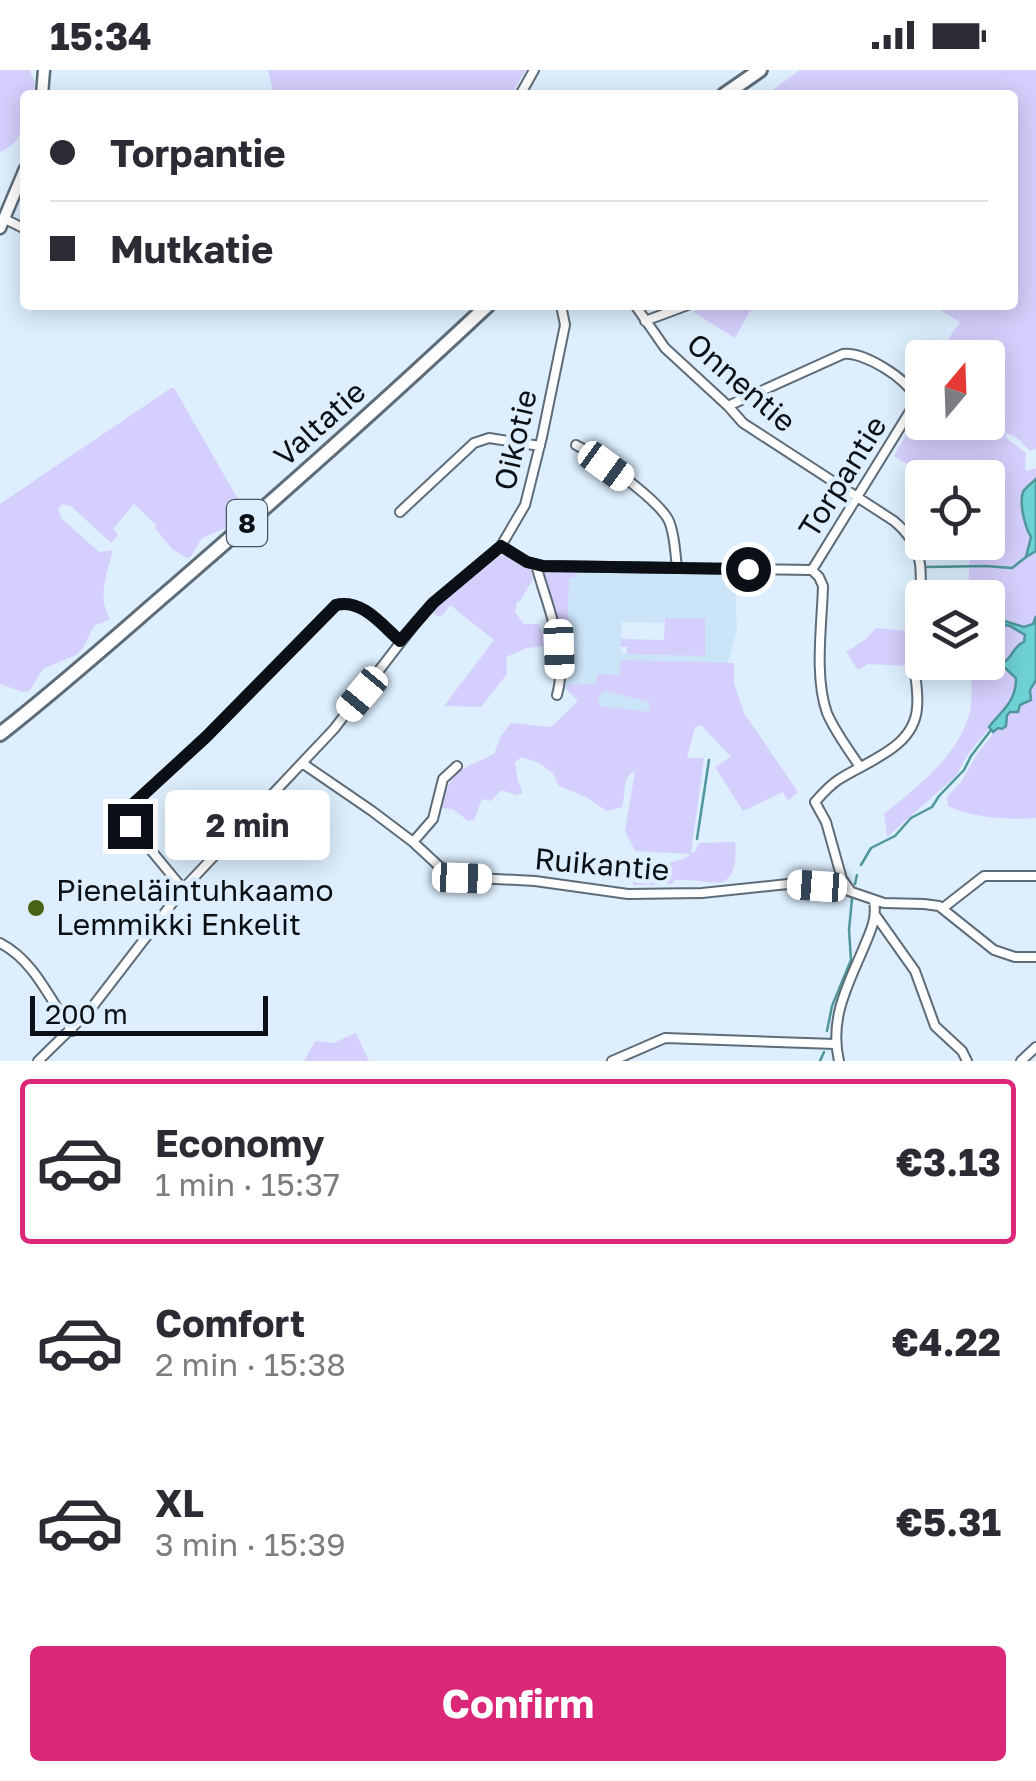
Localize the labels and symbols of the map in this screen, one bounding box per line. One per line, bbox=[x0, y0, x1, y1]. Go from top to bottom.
street label: Onnentie bbox=[680, 325, 803, 439]
north arrow bbox=[905, 340, 1005, 440]
street label: Valtatie bbox=[266, 373, 372, 474]
street label: Oikotie bbox=[486, 386, 544, 494]
street label: Torpantie bbox=[791, 409, 894, 544]
car bbox=[573, 436, 639, 496]
road number: 8 bbox=[227, 500, 267, 546]
route start bbox=[726, 547, 771, 592]
car bbox=[543, 618, 575, 680]
car bbox=[331, 661, 393, 727]
callout: 2 min bbox=[165, 791, 330, 861]
route end bbox=[108, 804, 153, 849]
street label: Ruikantie bbox=[533, 840, 671, 888]
car bbox=[431, 862, 493, 894]
car bbox=[786, 869, 848, 903]
place label: Pieneläintuhkaamo Lemmikki Enkelit bbox=[56, 872, 333, 942]
marker: Pieneläintuhkaamo Lemmikki Enkelit bbox=[25, 897, 47, 919]
scale bar bbox=[30, 991, 268, 1036]

